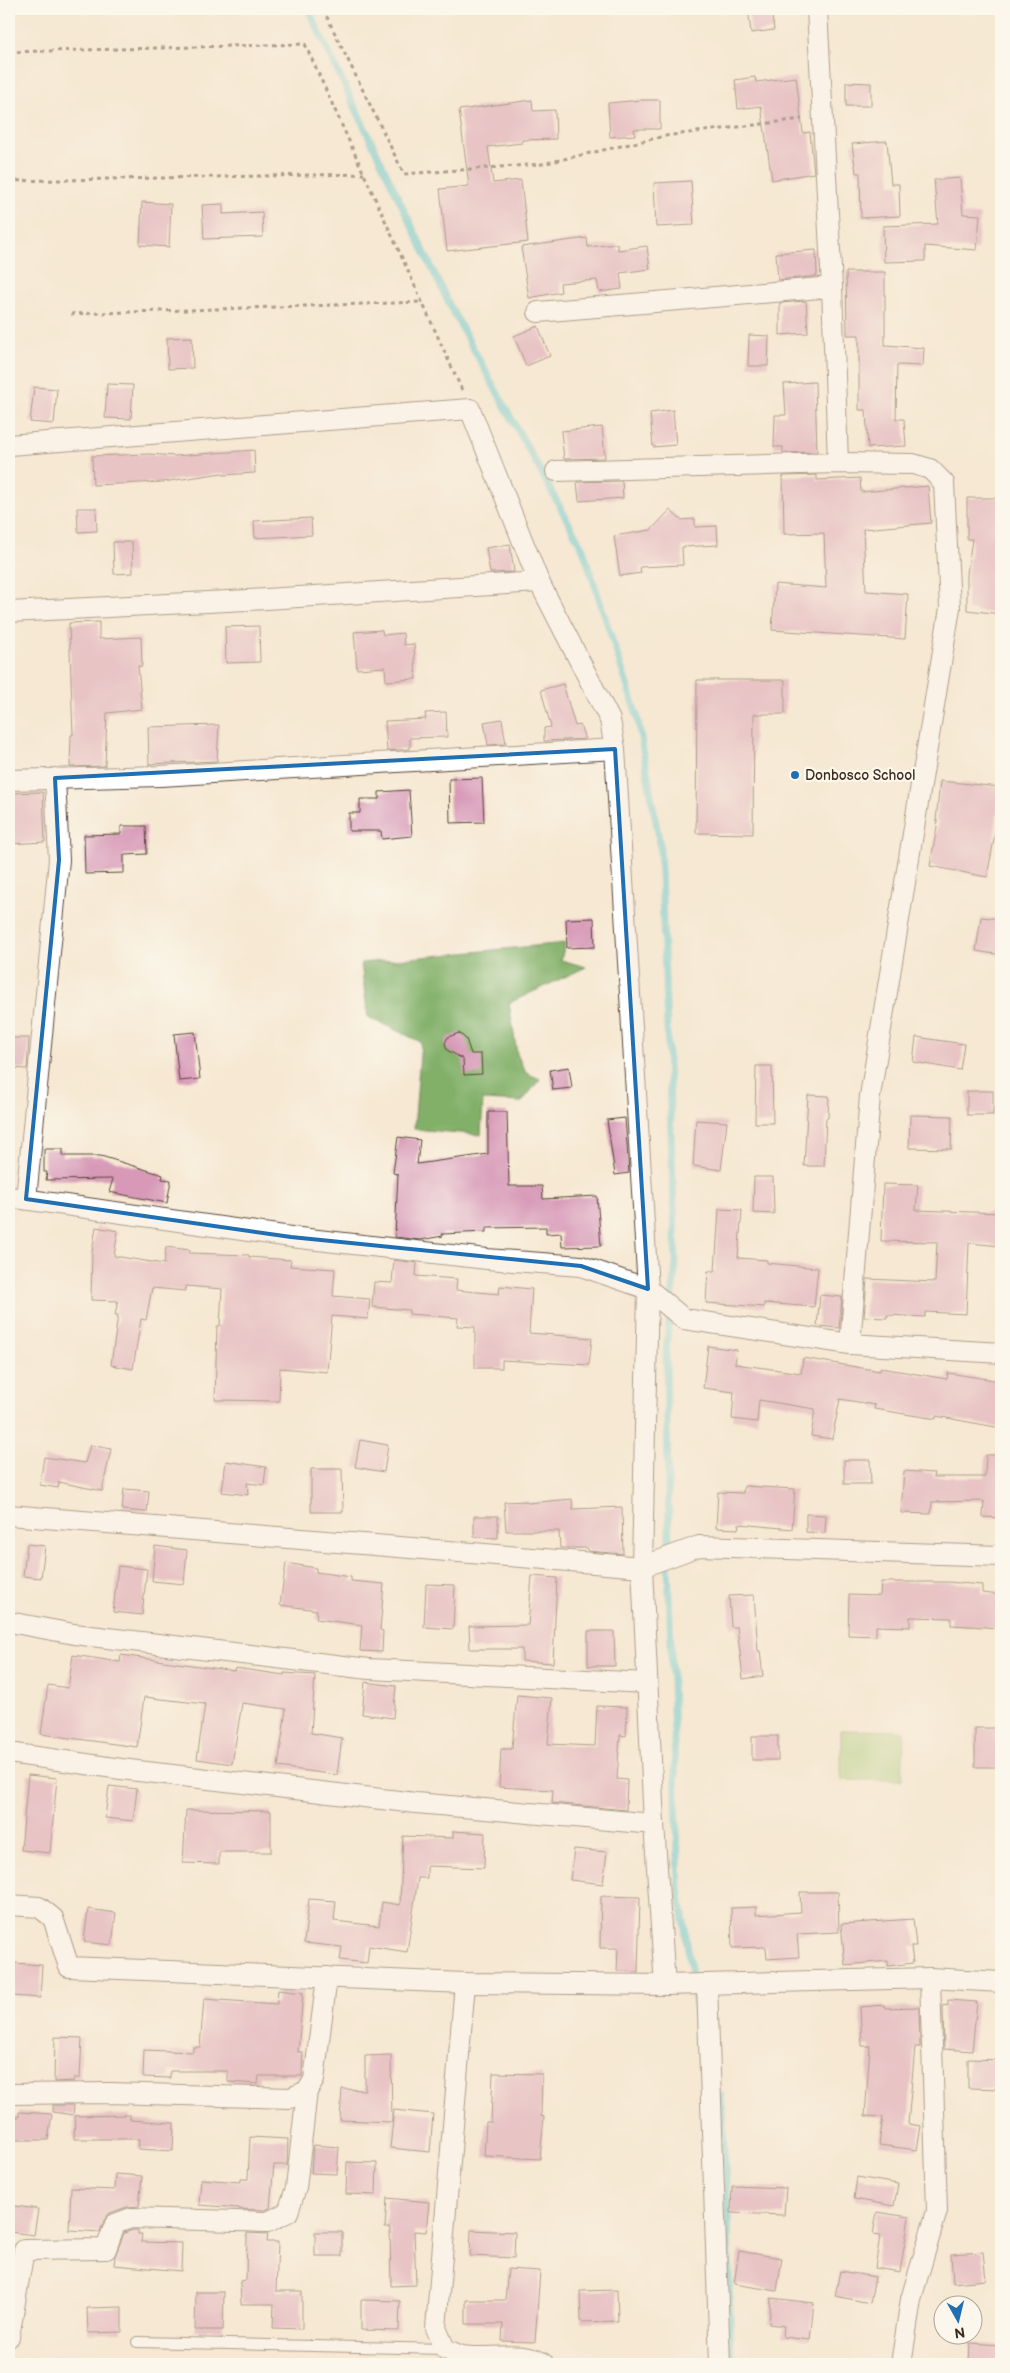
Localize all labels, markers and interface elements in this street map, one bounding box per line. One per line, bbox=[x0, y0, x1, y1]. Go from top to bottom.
place label: Donbosco School bbox=[805, 767, 915, 784]
marker: Donbosco School bbox=[789, 769, 801, 781]
north arrow bbox=[932, 2296, 982, 2346]
text: N bbox=[953, 2323, 966, 2342]

